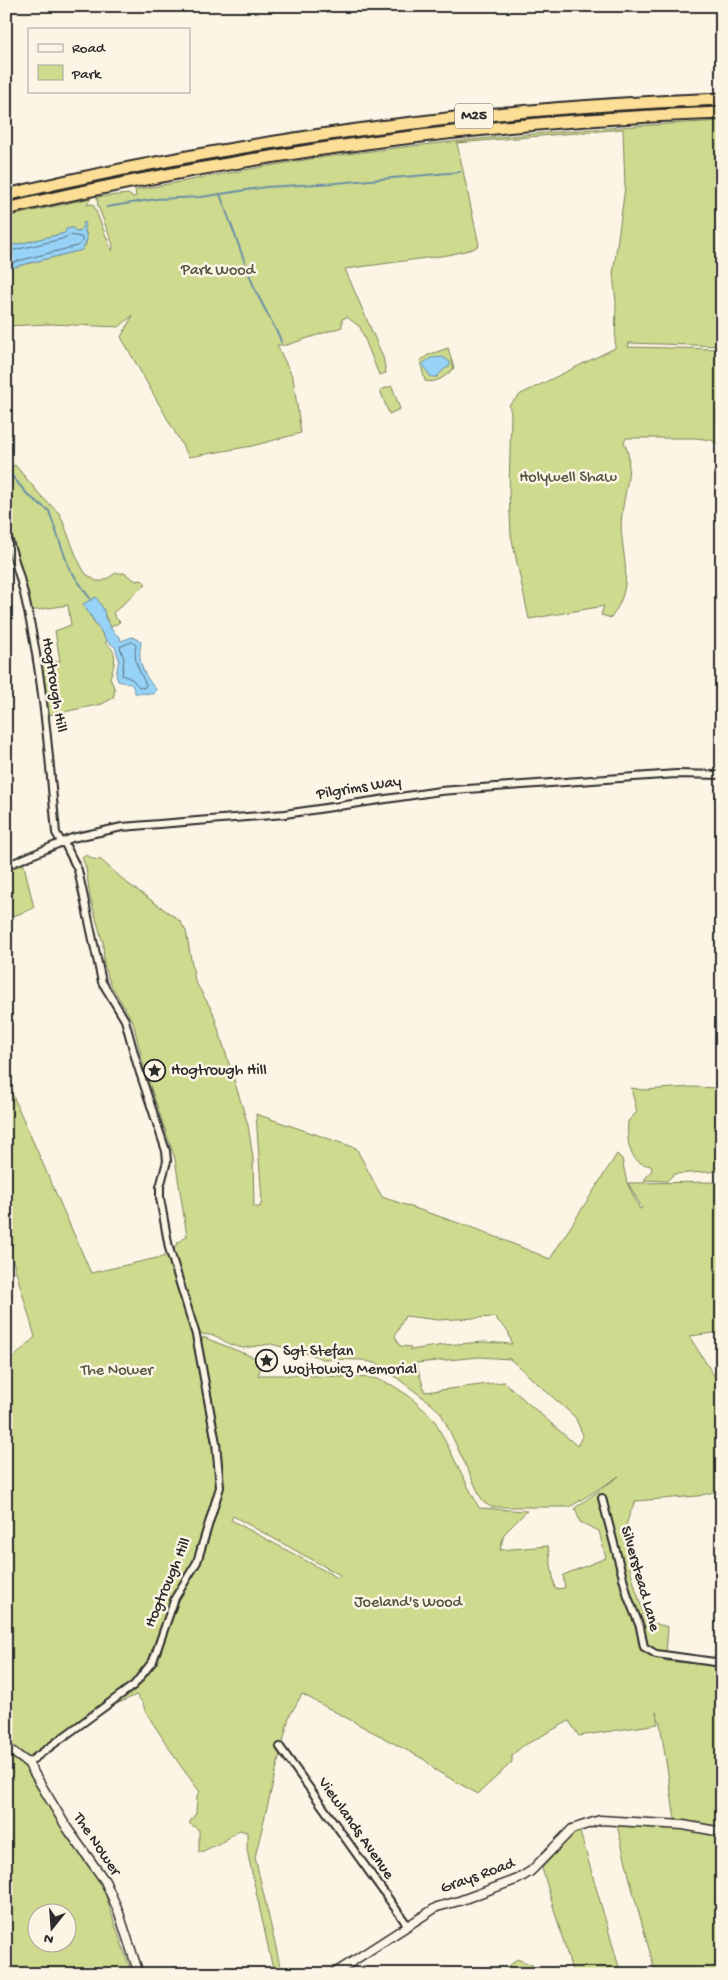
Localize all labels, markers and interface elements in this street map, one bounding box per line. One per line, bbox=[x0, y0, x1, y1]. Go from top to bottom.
legend bbox=[28, 28, 190, 92]
text: Road bbox=[72, 40, 106, 58]
text: Park bbox=[71, 66, 102, 84]
road number: M25 bbox=[455, 104, 493, 128]
park label: Park Wood bbox=[180, 262, 257, 281]
park label: Holywell Shaw bbox=[519, 469, 617, 488]
street label: Hogtrough Hill bbox=[36, 636, 70, 734]
street label: Pilgrims Way bbox=[314, 773, 403, 805]
place icon: Hogtrough Hill bbox=[143, 1059, 167, 1083]
place label: Hogtrough Hill bbox=[171, 1062, 267, 1081]
place label: Sgt Stefan Wojtowicz Memorial bbox=[283, 1343, 417, 1380]
place icon: Sgt Stefan Wojtowicz Memorial bbox=[255, 1349, 279, 1373]
park label: The Nower bbox=[80, 1362, 154, 1381]
street label: Silverstead Lane bbox=[615, 1524, 663, 1635]
street label: Hogtrough Hill bbox=[142, 1535, 196, 1631]
park label: Joeland's Wood bbox=[354, 1594, 464, 1613]
street label: Viewlands Avenue bbox=[312, 1773, 398, 1884]
street label: The Nower bbox=[67, 1809, 125, 1881]
street label: Grays Road bbox=[439, 1854, 519, 1899]
north arrow bbox=[28, 1902, 78, 1952]
text: N bbox=[42, 1929, 56, 1948]

